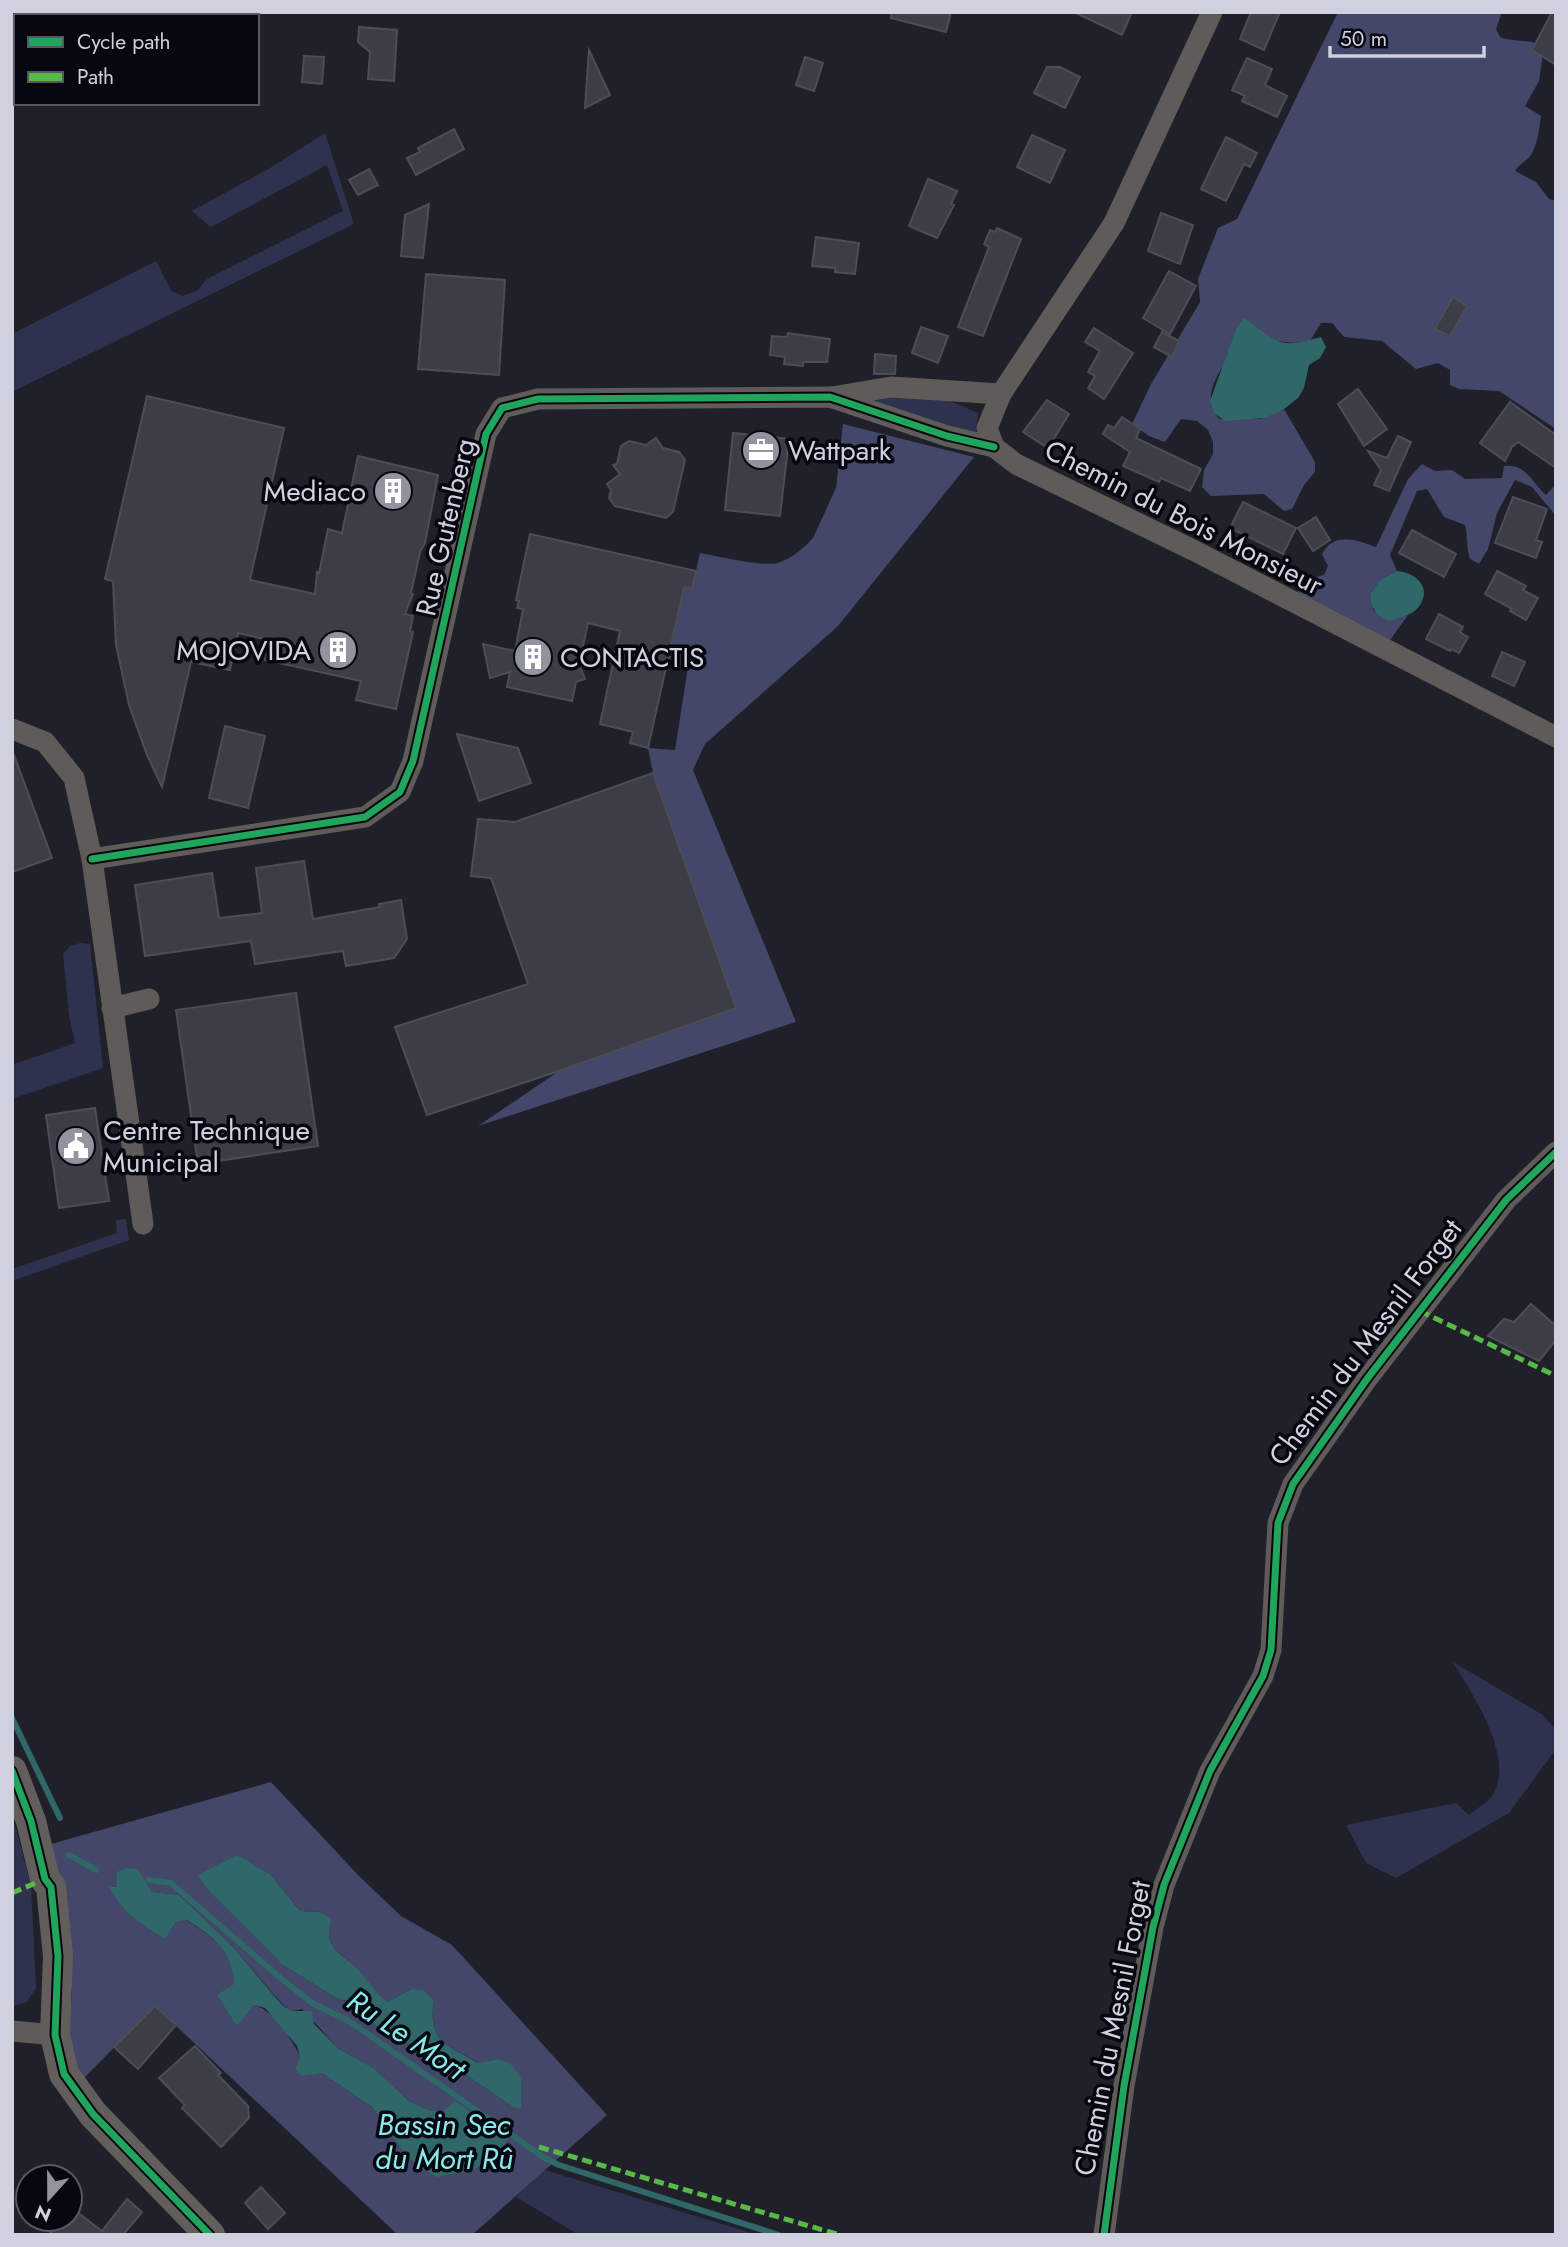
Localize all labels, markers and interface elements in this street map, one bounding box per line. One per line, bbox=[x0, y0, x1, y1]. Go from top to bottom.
legend bbox=[14, 14, 259, 105]
scale bar bbox=[1330, 14, 1484, 58]
text: 50 m bbox=[1340, 24, 1387, 54]
text: Cycle path bbox=[77, 27, 170, 57]
text: Path bbox=[77, 62, 114, 92]
office icon: Wattpark bbox=[740, 429, 782, 471]
street label: Chemin du Bois Monsieur bbox=[1038, 429, 1330, 606]
place label: Wattpark bbox=[788, 430, 892, 471]
street label: Rue Gutenberg bbox=[405, 434, 486, 620]
building icon: Mediaco bbox=[372, 470, 414, 512]
place label: Mediaco bbox=[264, 471, 366, 512]
building icon: MOJOVIDA bbox=[317, 629, 359, 671]
place label: MOJOVIDA bbox=[176, 630, 312, 671]
building icon: CONTACTIS bbox=[512, 636, 554, 678]
place label: CONTACTIS bbox=[560, 637, 704, 678]
place label: Centre Technique Municipal bbox=[103, 1110, 310, 1183]
public building icon: Centre Technique Municipal bbox=[55, 1125, 97, 1167]
street label: Chemin du Mesnil Forget bbox=[1259, 1210, 1472, 1474]
street label: Chemin du Mesnil Forget bbox=[1064, 1877, 1161, 2179]
water label: Ru Le Mort bbox=[339, 1979, 476, 2091]
water label: Bassin Sec du Mort Rû bbox=[375, 2103, 513, 2180]
north arrow bbox=[14, 2163, 84, 2233]
text: N bbox=[31, 2198, 55, 2229]

